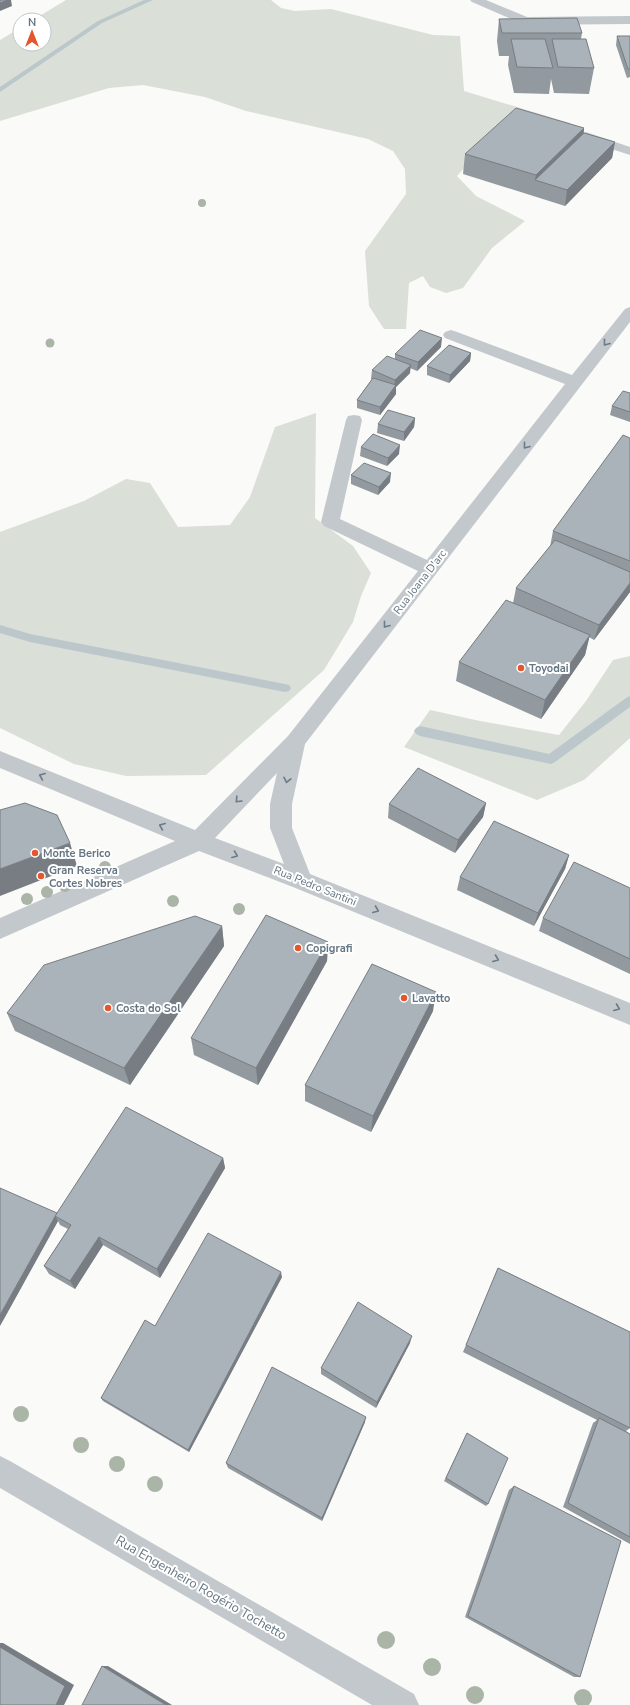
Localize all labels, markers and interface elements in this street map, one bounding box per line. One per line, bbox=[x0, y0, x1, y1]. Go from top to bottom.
north arrow bbox=[12, 12, 52, 52]
text: N bbox=[28, 15, 36, 30]
one-way arrow bbox=[604, 339, 611, 346]
one-way arrow bbox=[524, 441, 531, 448]
street label: Rua Joana D'arc bbox=[390, 547, 450, 617]
one-way arrow bbox=[384, 621, 391, 628]
place label: Toyodai bbox=[529, 661, 569, 676]
marker: Toyodai bbox=[516, 663, 526, 673]
one-way arrow bbox=[39, 773, 46, 781]
one-way arrow bbox=[283, 777, 291, 783]
one-way arrow bbox=[236, 795, 243, 803]
one-way arrow bbox=[159, 823, 166, 831]
place label: Monte Berico bbox=[43, 846, 111, 861]
marker: Monte Berico bbox=[30, 848, 40, 858]
one-way arrow bbox=[231, 850, 238, 859]
place label: Gran Reserva Cortes Nobres bbox=[49, 863, 122, 891]
street label: Rua Pedro Santini bbox=[271, 863, 359, 909]
marker: Gran Reserva Cortes Nobres bbox=[36, 871, 46, 881]
one-way arrow bbox=[372, 906, 379, 914]
place label: Copigrafi bbox=[306, 941, 353, 956]
marker: Copigrafi bbox=[293, 943, 303, 953]
one-way arrow bbox=[493, 955, 500, 963]
place label: Lavatto bbox=[412, 991, 450, 1006]
marker: Lavatto bbox=[399, 993, 409, 1003]
place label: Costa do Sol bbox=[116, 1001, 181, 1016]
marker: Costa do Sol bbox=[103, 1003, 113, 1013]
one-way arrow bbox=[612, 1003, 620, 1011]
street label: Rua Engenheiro Rogério Tochetto bbox=[112, 1532, 290, 1644]

